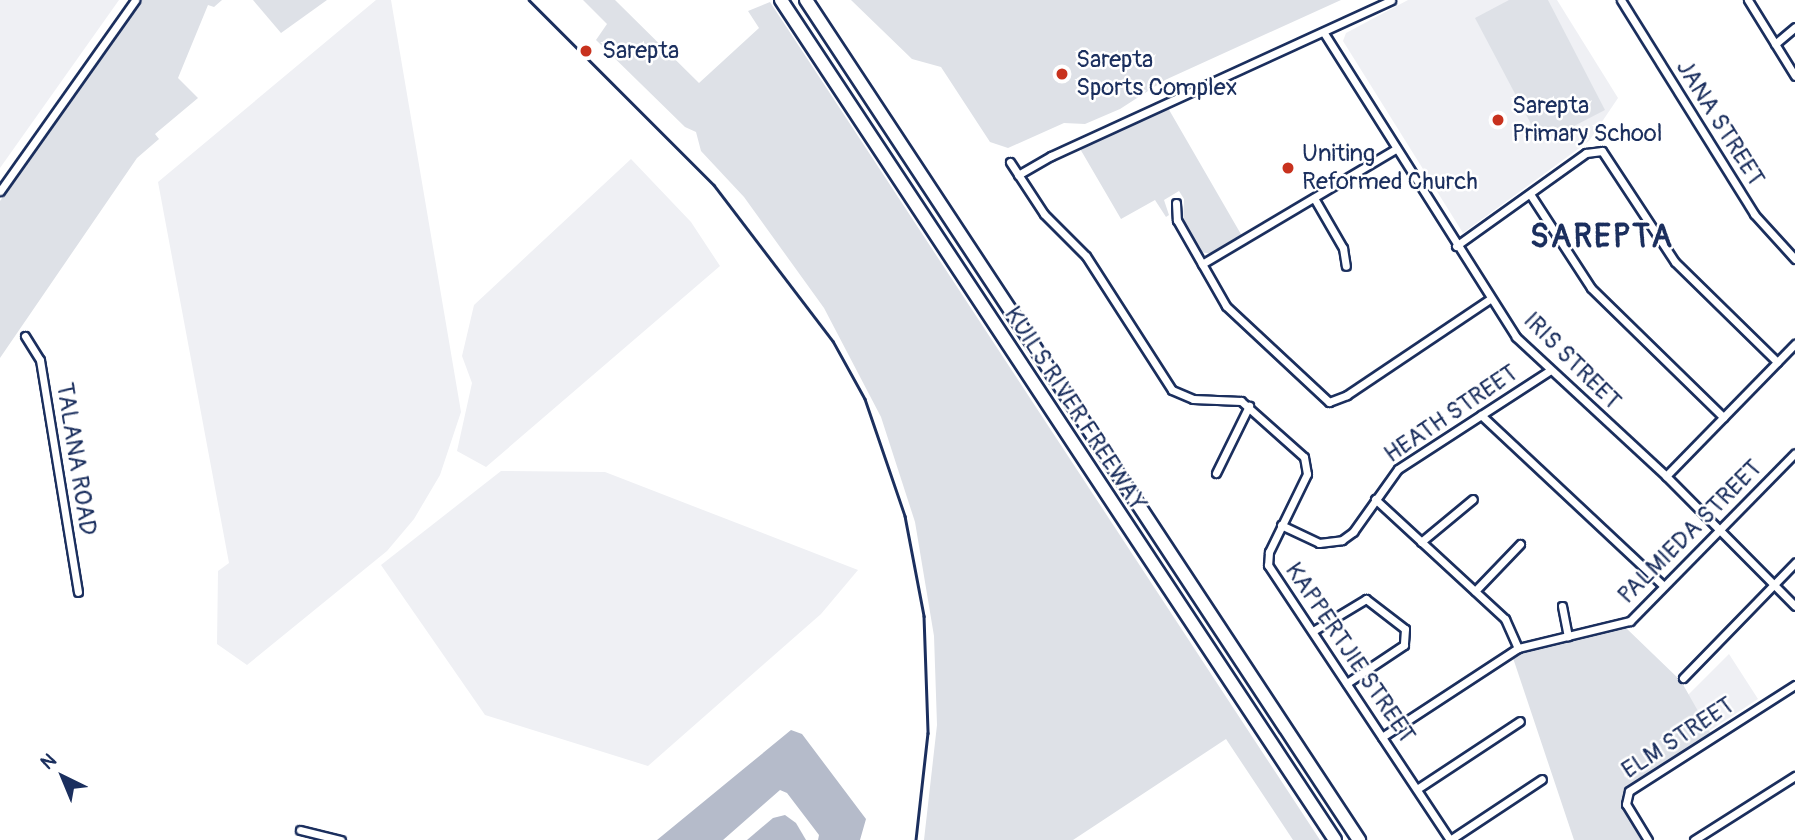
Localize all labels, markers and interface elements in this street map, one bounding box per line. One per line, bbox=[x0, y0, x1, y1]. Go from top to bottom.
place label: Sarepta bbox=[602, 37, 679, 65]
marker: Sarepta bbox=[576, 41, 596, 61]
place label: Sarepta Sports Complex bbox=[1076, 46, 1238, 102]
street label: JANA STREET bbox=[1670, 54, 1770, 192]
marker: Sarepta Sports Complex bbox=[1054, 66, 1070, 82]
place label: Sarepta Primary School bbox=[1512, 92, 1662, 148]
marker: Sarepta Primary School bbox=[1490, 112, 1506, 128]
place label: Uniting Reformed Church bbox=[1302, 140, 1478, 196]
marker: Uniting Reformed Church bbox=[1280, 160, 1296, 176]
district label: SAREPTA bbox=[1531, 218, 1673, 256]
street label: KUILS RIVER FREEWAY bbox=[998, 301, 1152, 517]
street label: IRIS STREET bbox=[1517, 306, 1627, 416]
street label: HEATH STREET bbox=[1379, 359, 1523, 469]
street label: TALANA ROAD bbox=[50, 381, 102, 537]
street label: PALMIEDA STREET bbox=[1612, 454, 1768, 610]
street label: KAPPERTJIE STREET bbox=[1279, 557, 1421, 749]
street label: ELM STREET bbox=[1616, 691, 1740, 785]
north arrow bbox=[28, 742, 98, 812]
text: N bbox=[36, 748, 62, 775]

